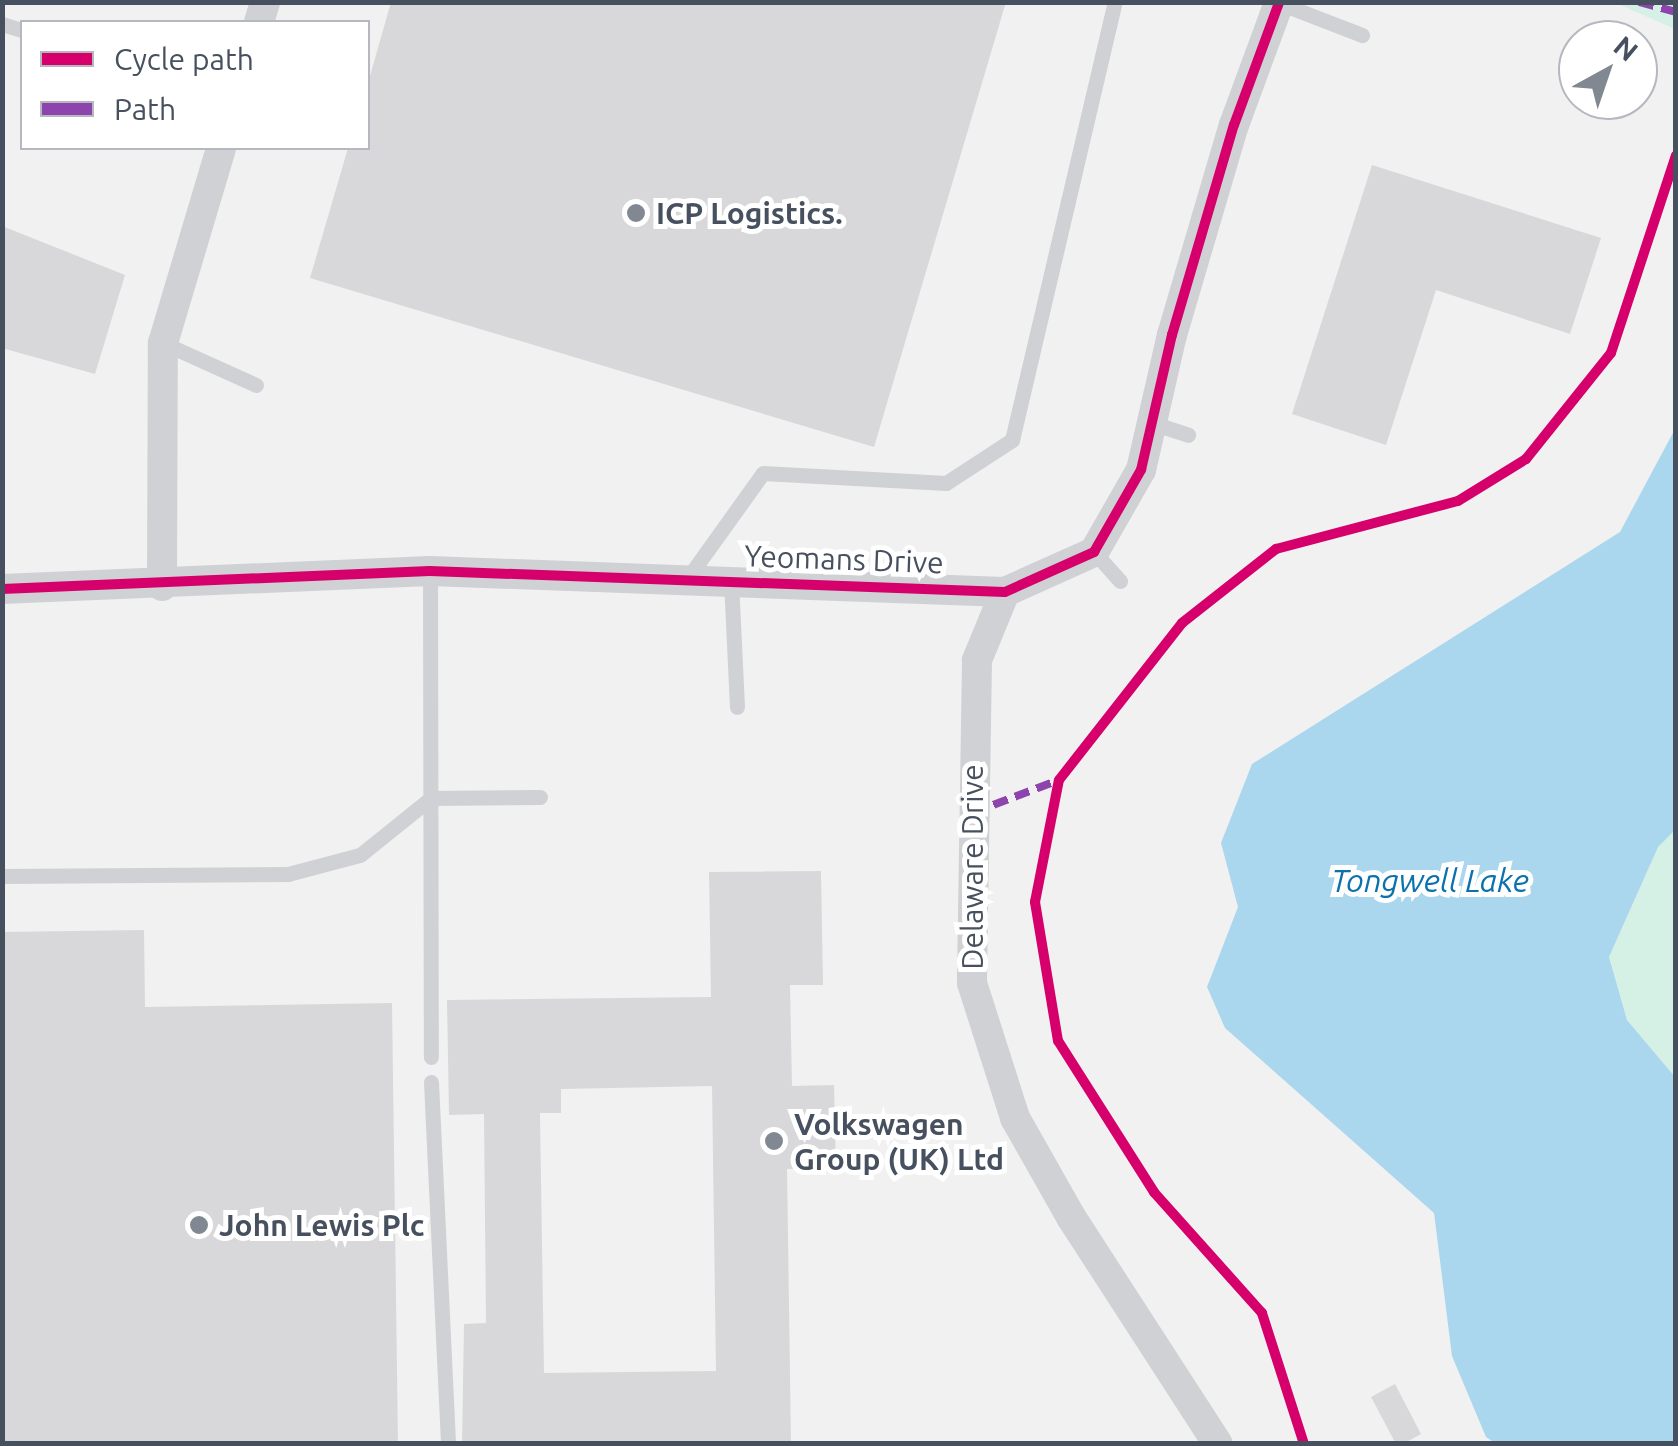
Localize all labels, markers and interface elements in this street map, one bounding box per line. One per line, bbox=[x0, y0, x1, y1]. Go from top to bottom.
legend bbox=[20, 20, 370, 150]
north arrow bbox=[1558, 20, 1658, 120]
text: N bbox=[1608, 30, 1644, 67]
text: Cycle path bbox=[114, 42, 254, 76]
text: Path bbox=[114, 92, 176, 126]
place label: ICP Logistics. bbox=[656, 195, 843, 231]
marker: ICP Logistics. bbox=[625, 202, 647, 224]
street label: Yeomans Drive bbox=[744, 538, 944, 580]
street label: Delaware Drive bbox=[954, 764, 990, 970]
water label: Tongwell Lake bbox=[1331, 861, 1529, 899]
place label: Volkswagen Group (UK) Ltd bbox=[794, 1106, 1004, 1176]
marker: Volkswagen Group (UK) Ltd bbox=[763, 1130, 785, 1152]
place label: John Lewis Plc bbox=[219, 1207, 425, 1243]
marker: John Lewis Plc bbox=[188, 1214, 210, 1236]

